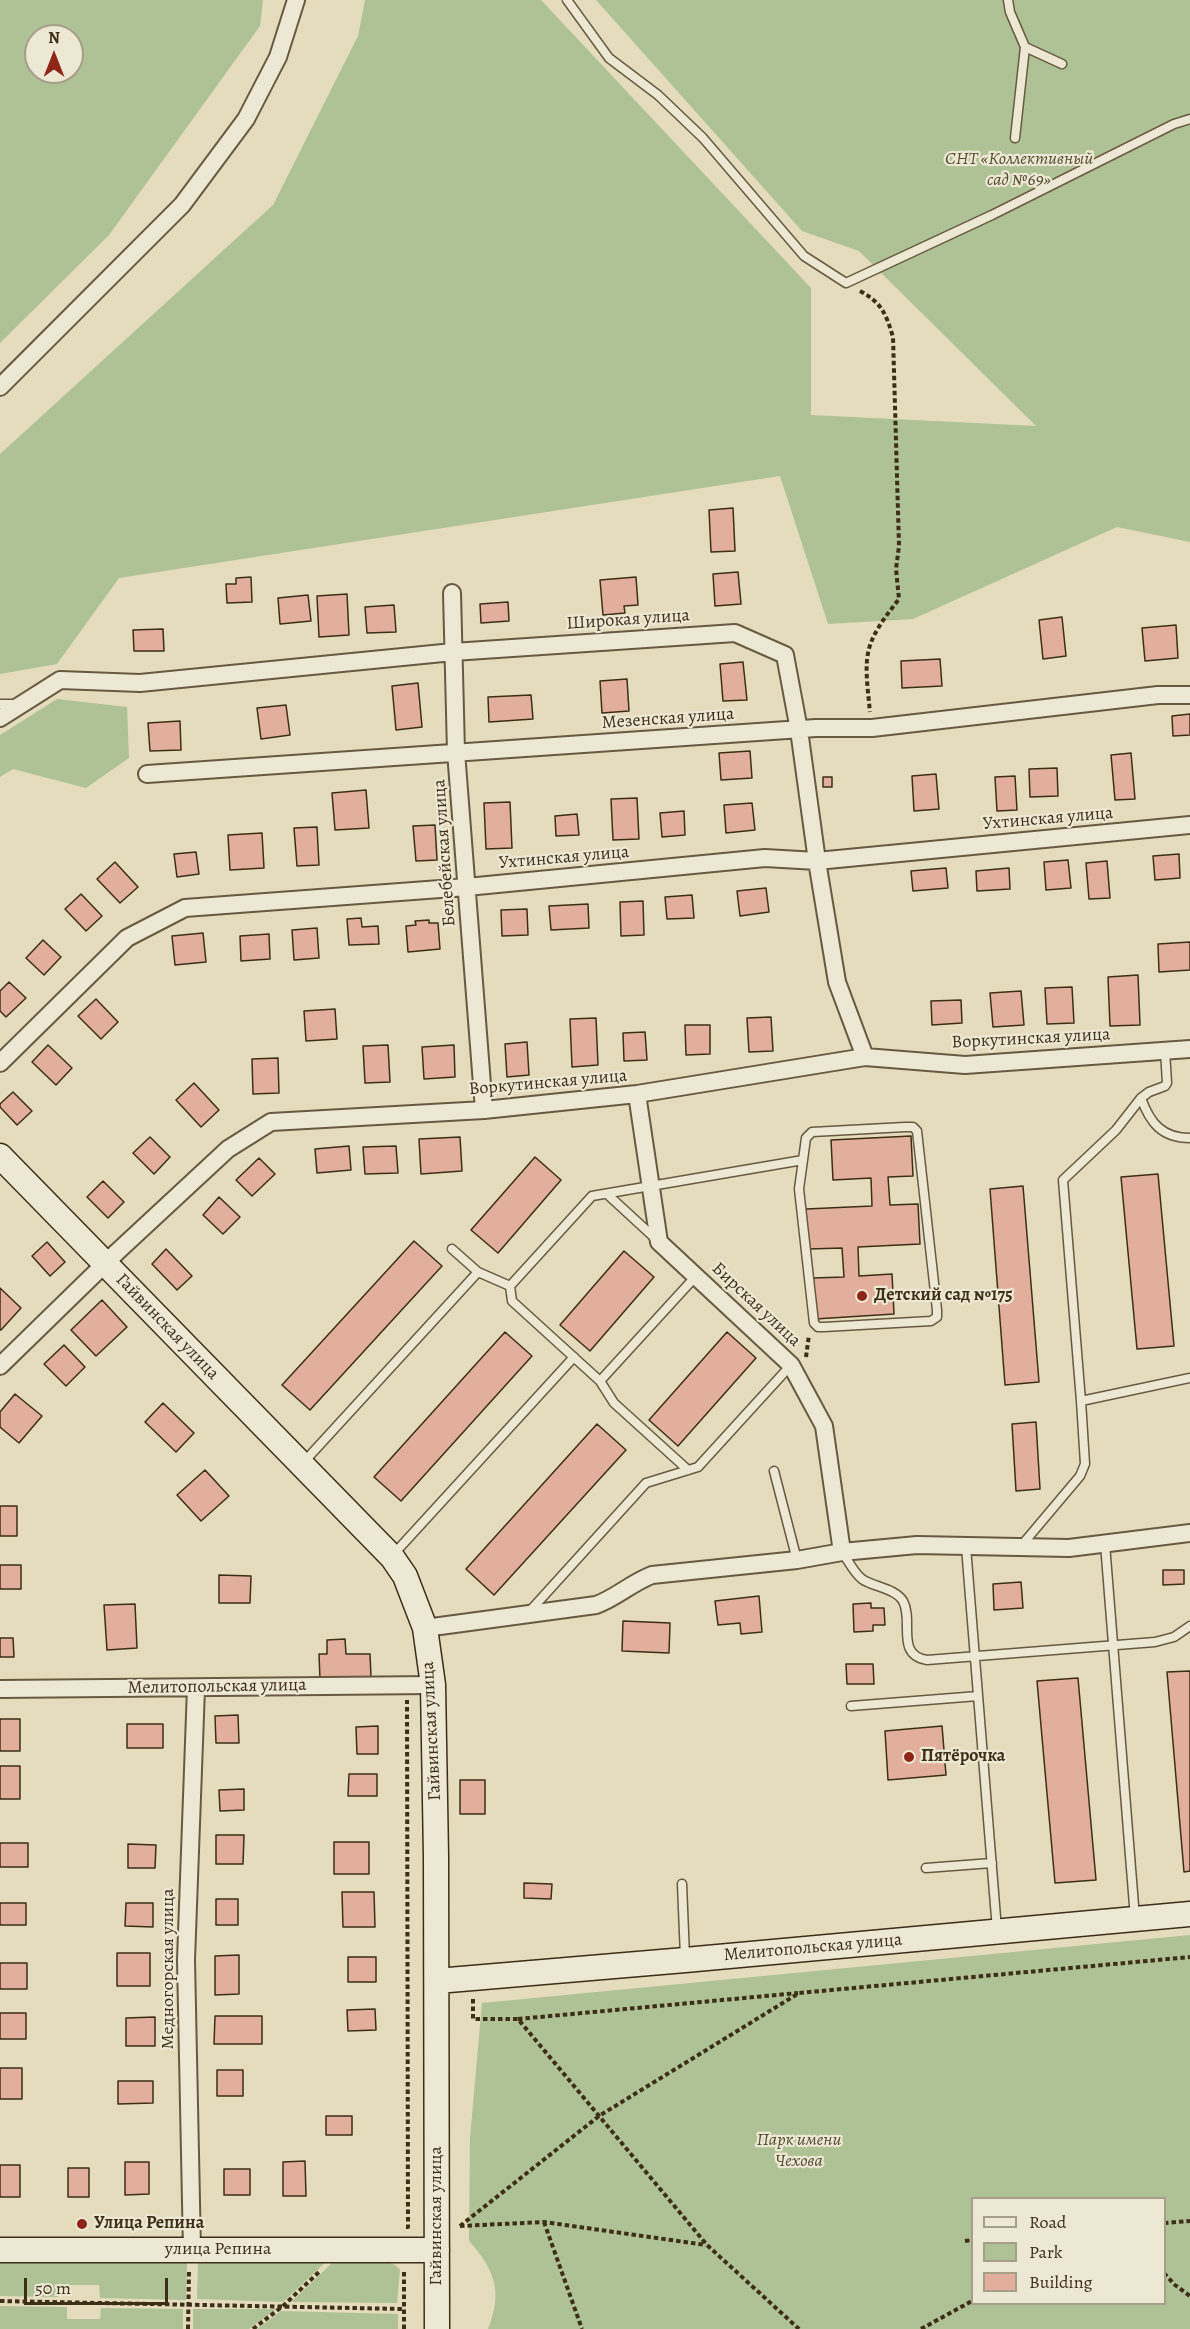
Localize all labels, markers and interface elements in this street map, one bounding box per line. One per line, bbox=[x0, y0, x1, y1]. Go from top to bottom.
north arrow bbox=[24, 24, 84, 84]
text: N bbox=[48, 27, 60, 49]
park label: СНТ «Коллективный сад №69» bbox=[945, 149, 1093, 192]
street label: Широкая улица bbox=[566, 605, 690, 635]
street label: Мезенская улица bbox=[601, 704, 735, 734]
street label: Белебейская улица bbox=[429, 779, 461, 927]
street label: Ухтинская улица bbox=[982, 803, 1114, 835]
street label: Ухтинская улица bbox=[498, 842, 630, 874]
street label: Воркутинская улица bbox=[951, 1024, 1111, 1054]
street label: Воркутинская улица bbox=[468, 1065, 628, 1101]
street label: Бирская улица bbox=[707, 1258, 805, 1352]
street label: Гайвинская улица bbox=[111, 1269, 223, 1385]
place label: Детский сад №175 bbox=[874, 1285, 1013, 1307]
marker: Детский сад №175 bbox=[855, 1289, 869, 1303]
street label: Гайвинская улица bbox=[418, 1661, 446, 1801]
street label: Мелитопольская улица bbox=[127, 1675, 307, 1699]
place label: Пятёрочка bbox=[921, 1746, 1005, 1768]
marker: Пятёрочка bbox=[902, 1750, 916, 1764]
street label: Медногорская улица bbox=[158, 1889, 180, 2049]
street label: Мелитопольская улица bbox=[723, 1929, 903, 1967]
park label: Парк имени Чехова bbox=[757, 2130, 841, 2172]
street label: Гайвинская улица bbox=[426, 2146, 448, 2286]
legend bbox=[971, 2197, 1166, 2305]
text: Road bbox=[1029, 2210, 1066, 2234]
place label: Улица Репина bbox=[94, 2213, 204, 2235]
marker: Улица Репина bbox=[75, 2217, 89, 2231]
street label: улица Репина bbox=[165, 2239, 271, 2261]
text: Park bbox=[1029, 2240, 1063, 2264]
scale bar bbox=[27, 2266, 171, 2304]
text: Building bbox=[1029, 2270, 1093, 2294]
text: 50 m bbox=[35, 2276, 71, 2300]

